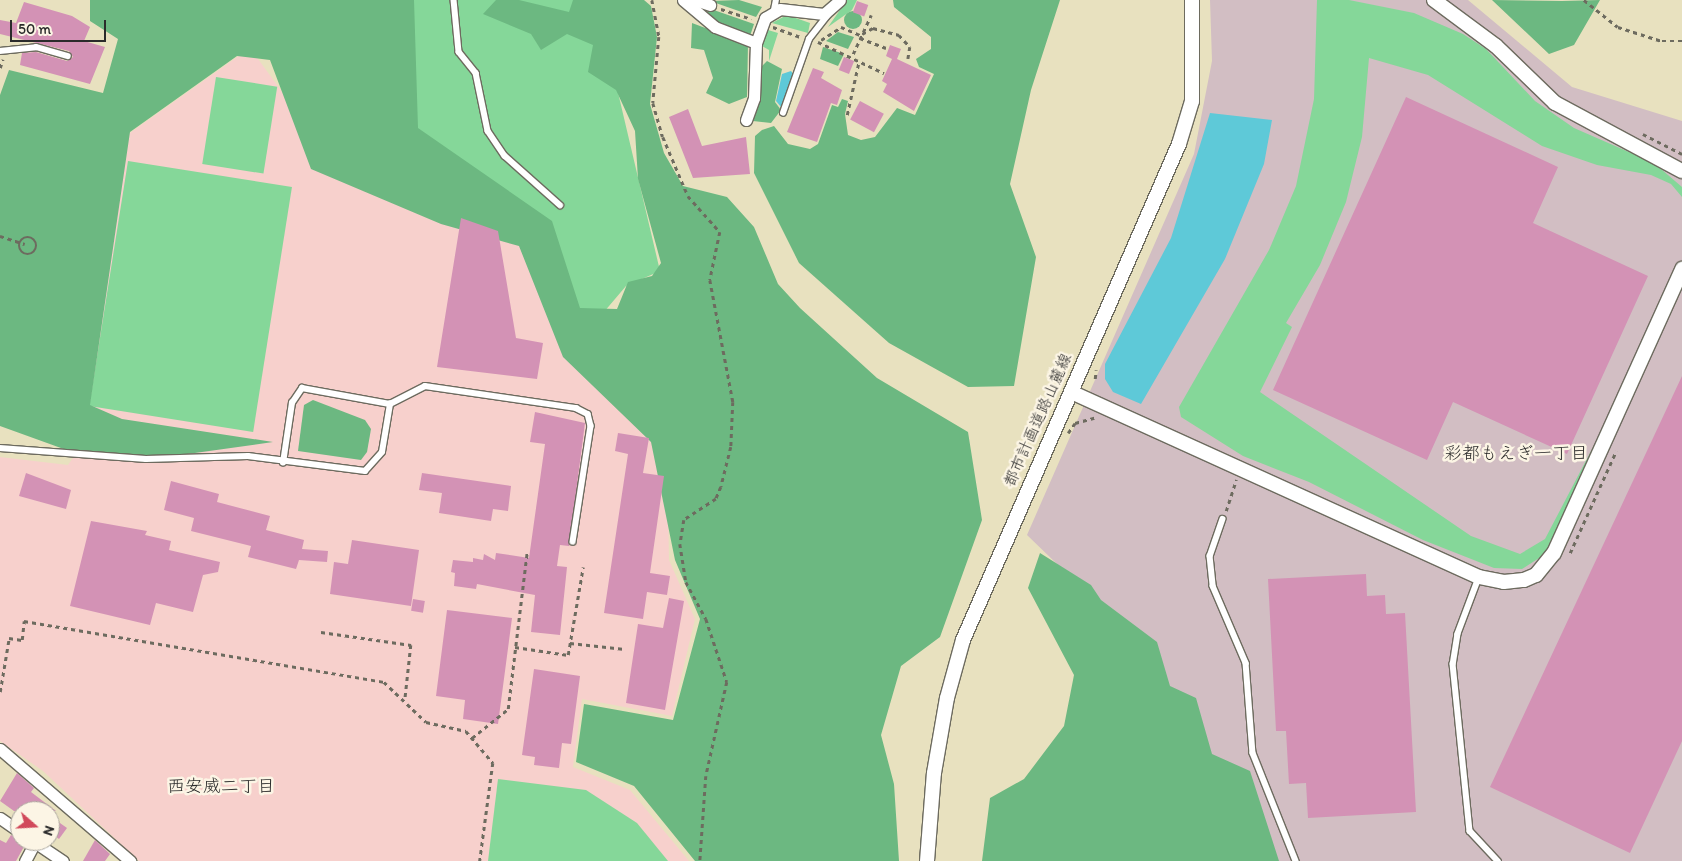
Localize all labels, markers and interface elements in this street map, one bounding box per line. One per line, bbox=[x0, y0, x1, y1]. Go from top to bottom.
scale bar bbox=[12, 10, 109, 42]
text: 50 m bbox=[18, 20, 51, 38]
street label: 都市計画道路山麓線 bbox=[1000, 350, 1076, 490]
district label: 彩都もえぎ一丁目 bbox=[1444, 442, 1588, 464]
district label: 西安威二丁目 bbox=[167, 775, 275, 797]
north arrow bbox=[10, 801, 60, 851]
text: N bbox=[39, 823, 58, 838]

